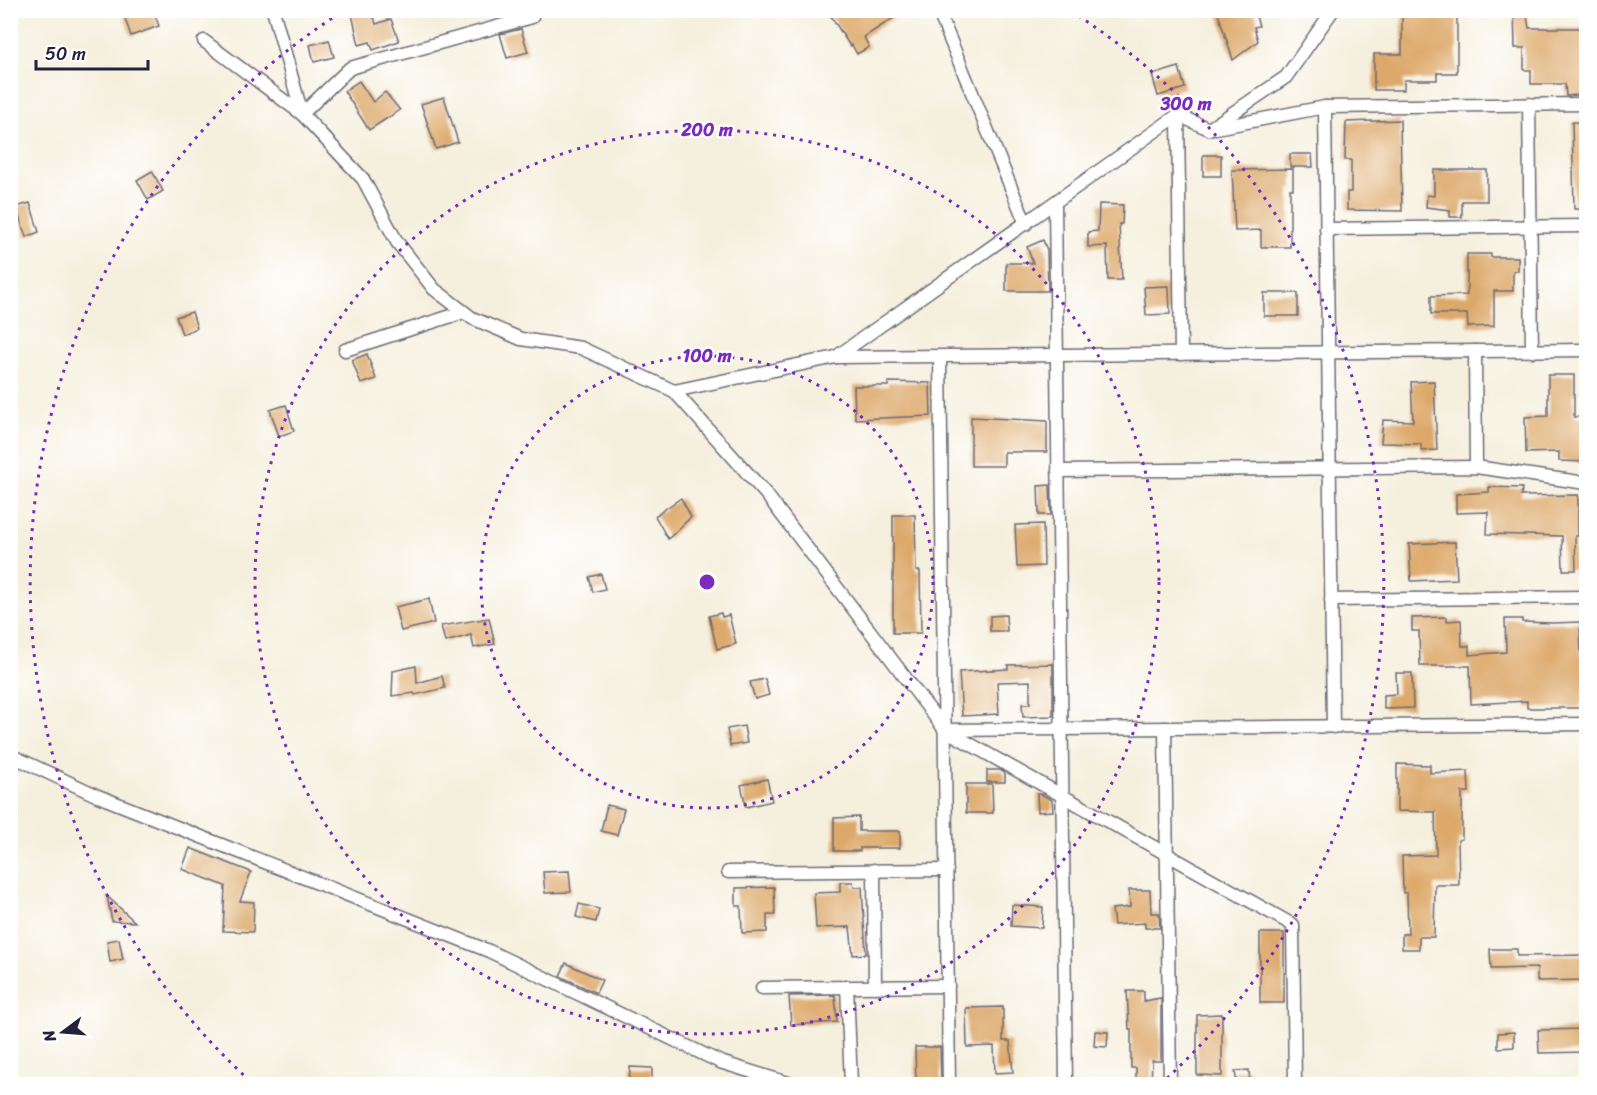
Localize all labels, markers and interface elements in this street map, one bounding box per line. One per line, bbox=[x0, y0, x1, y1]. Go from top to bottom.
scale bar bbox=[36, 33, 148, 71]
text: 50 m bbox=[45, 38, 86, 70]
text: 300 m bbox=[1159, 88, 1212, 120]
text: 200 m bbox=[680, 114, 733, 146]
text: 100 m bbox=[683, 340, 732, 372]
centre of rings bbox=[697, 572, 717, 592]
north arrow bbox=[33, 1002, 93, 1062]
text: N bbox=[33, 1026, 65, 1046]

